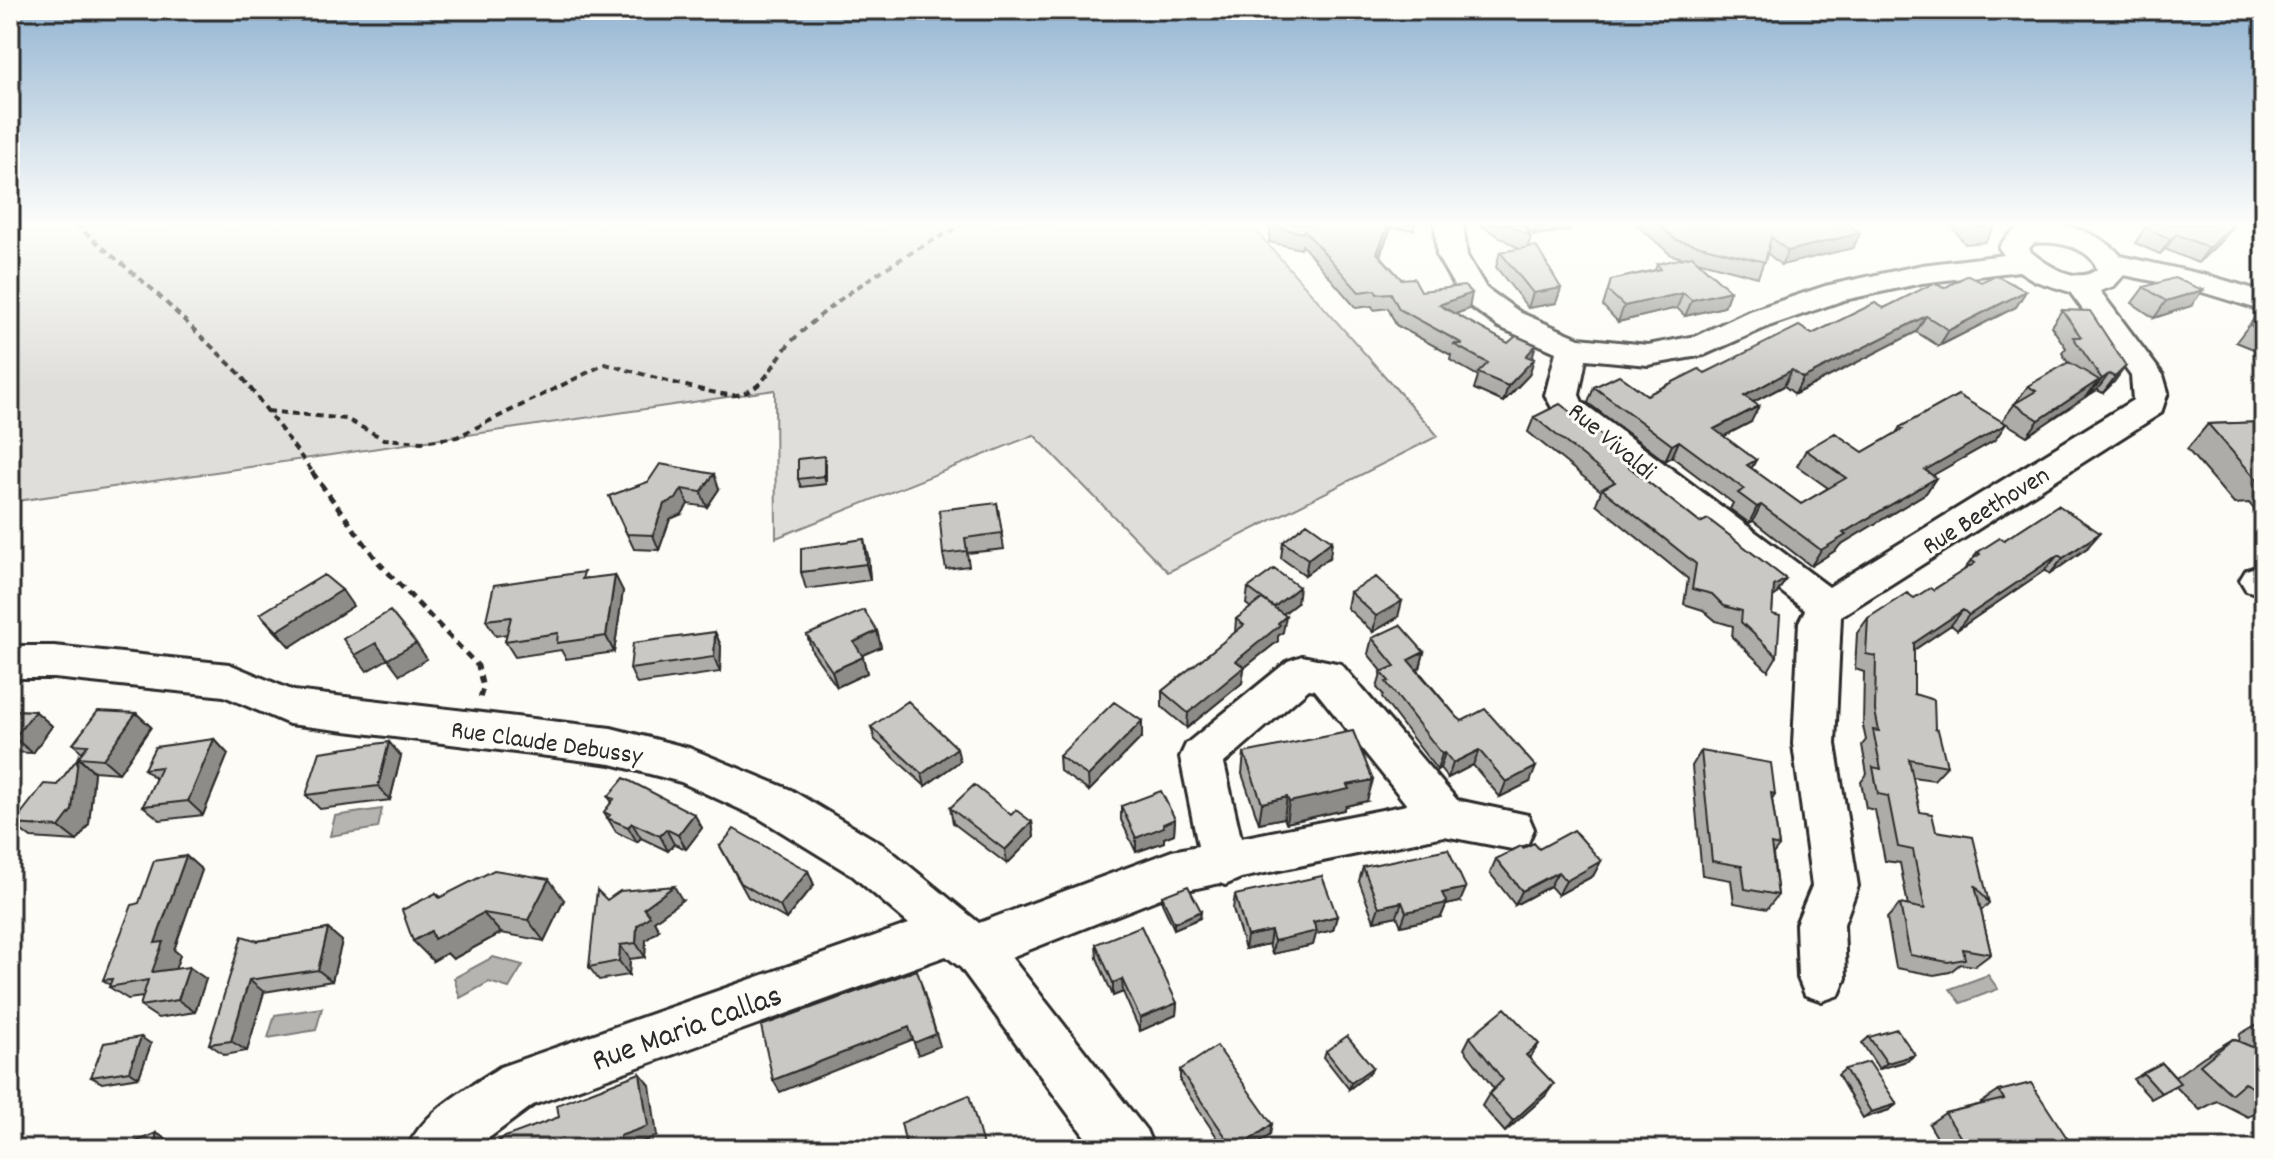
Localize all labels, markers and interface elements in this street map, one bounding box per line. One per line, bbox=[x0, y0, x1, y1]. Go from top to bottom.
street label: Rue Vivaldi bbox=[1559, 395, 1663, 491]
street label: Rue Beethoven bbox=[1916, 458, 2058, 566]
street label: Rue Claude Debussy bbox=[448, 713, 645, 776]
street label: Rue Maria Callas bbox=[586, 975, 789, 1086]

